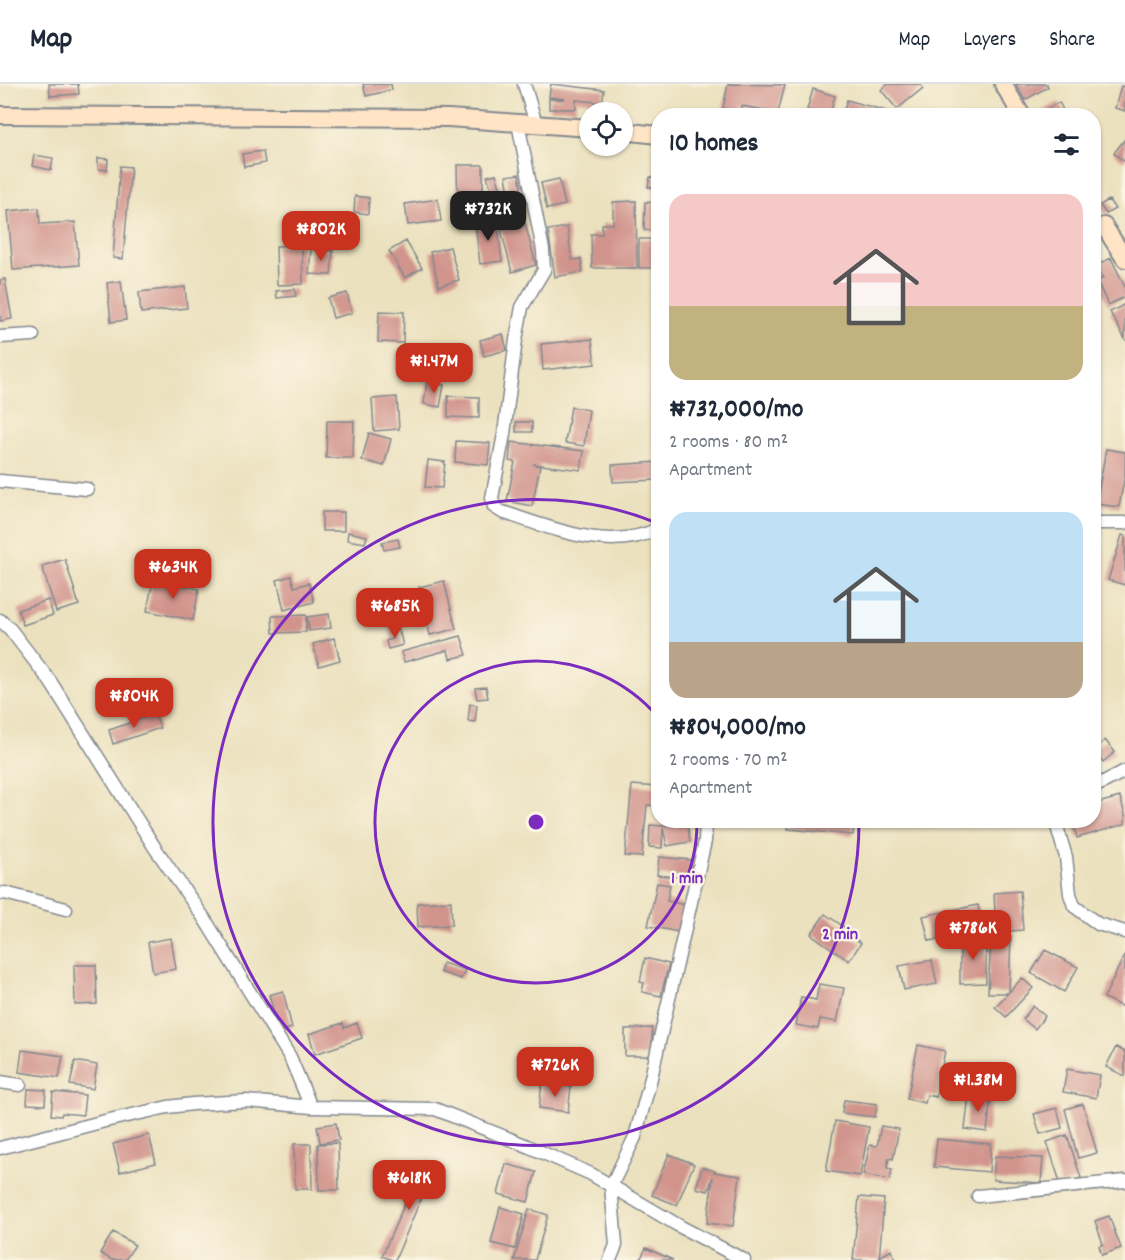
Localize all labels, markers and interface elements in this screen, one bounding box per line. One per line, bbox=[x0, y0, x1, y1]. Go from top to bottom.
text: Map bbox=[30, 21, 72, 61]
text: Map bbox=[899, 26, 930, 56]
text: Layers bbox=[963, 26, 1016, 56]
text: Share bbox=[1049, 26, 1095, 56]
map controls bbox=[579, 102, 633, 156]
button: locate bbox=[579, 102, 633, 156]
text: 10 homes bbox=[669, 126, 759, 163]
icon: filters bbox=[1050, 128, 1083, 161]
pin: ₦732K bbox=[446, 191, 530, 242]
text: ₦732K bbox=[464, 196, 512, 224]
pin: ₦802K bbox=[279, 211, 363, 262]
text: ₦802K bbox=[296, 216, 346, 244]
icon: home bbox=[822, 233, 930, 341]
pin: ₦1.47M bbox=[385, 343, 483, 394]
text: ₦1.47M bbox=[410, 348, 458, 376]
text: ₦732,000/mo bbox=[669, 392, 803, 429]
text: 2 rooms · 80 m² bbox=[669, 429, 788, 457]
text: Apartment bbox=[669, 457, 752, 485]
pin: ₦634K bbox=[131, 549, 215, 600]
icon: home bbox=[822, 551, 930, 659]
text: ₦634K bbox=[148, 554, 198, 582]
pin: ₦685K bbox=[353, 588, 437, 639]
text: ₦685K bbox=[370, 593, 420, 621]
pin: ₦804K bbox=[92, 678, 176, 729]
text: ₦804K bbox=[109, 683, 159, 711]
text: ₦804,000/mo bbox=[669, 710, 806, 747]
text: 2 rooms · 70 m² bbox=[669, 747, 788, 775]
text: Apartment bbox=[669, 775, 752, 803]
centre of rings bbox=[526, 812, 546, 832]
text: 1 min bbox=[671, 867, 703, 892]
pin: ₦786K bbox=[931, 910, 1015, 961]
text: ₦786K bbox=[949, 915, 997, 943]
text: 2 min bbox=[822, 923, 858, 948]
pin: ₦726K bbox=[513, 1047, 597, 1098]
text: ₦726K bbox=[531, 1052, 579, 1080]
pin: ₦1.38M bbox=[929, 1062, 1027, 1113]
text: ₦1.38M bbox=[953, 1067, 1003, 1095]
pin: ₦618K bbox=[367, 1160, 451, 1211]
text: ₦618K bbox=[387, 1165, 431, 1193]

